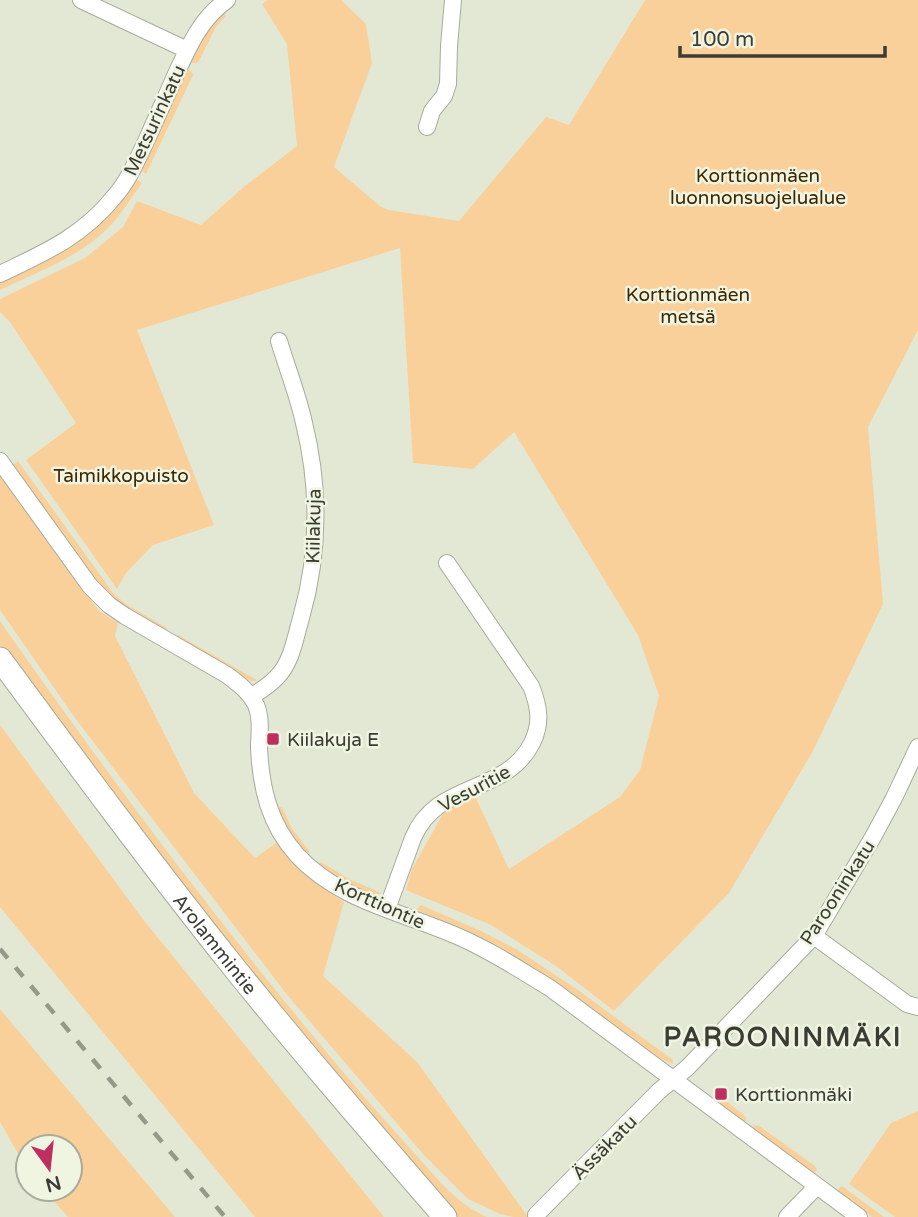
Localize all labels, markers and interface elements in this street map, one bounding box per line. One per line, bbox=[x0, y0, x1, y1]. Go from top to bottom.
scale bar bbox=[680, 14, 885, 58]
text: 100 m bbox=[690, 27, 754, 52]
street label: Metsurinkatu bbox=[120, 61, 190, 179]
park label: Korttionmäen luonnonsuojelualue bbox=[670, 165, 846, 209]
park label: Korttionmäen metsä bbox=[626, 284, 750, 328]
park label: Taimikkopuisto bbox=[53, 465, 189, 487]
street label: Kiilakuja bbox=[302, 488, 326, 564]
place label: Kiilakuja E bbox=[287, 729, 379, 751]
marker: Kiilakuja E bbox=[265, 731, 281, 747]
street label: Vesuritie bbox=[435, 761, 514, 817]
street label: Parooninkatu bbox=[796, 836, 880, 949]
street label: Korttiontie bbox=[331, 874, 428, 934]
street label: Arolammintie bbox=[168, 890, 261, 999]
district label: PAROONINMÄKI bbox=[664, 1022, 902, 1053]
place label: Korttionmäki bbox=[735, 1084, 852, 1106]
marker: Korttionmäki bbox=[713, 1086, 729, 1102]
street label: Ässäkatu bbox=[568, 1111, 642, 1185]
north arrow bbox=[14, 1133, 84, 1203]
text: N bbox=[43, 1171, 63, 1196]

